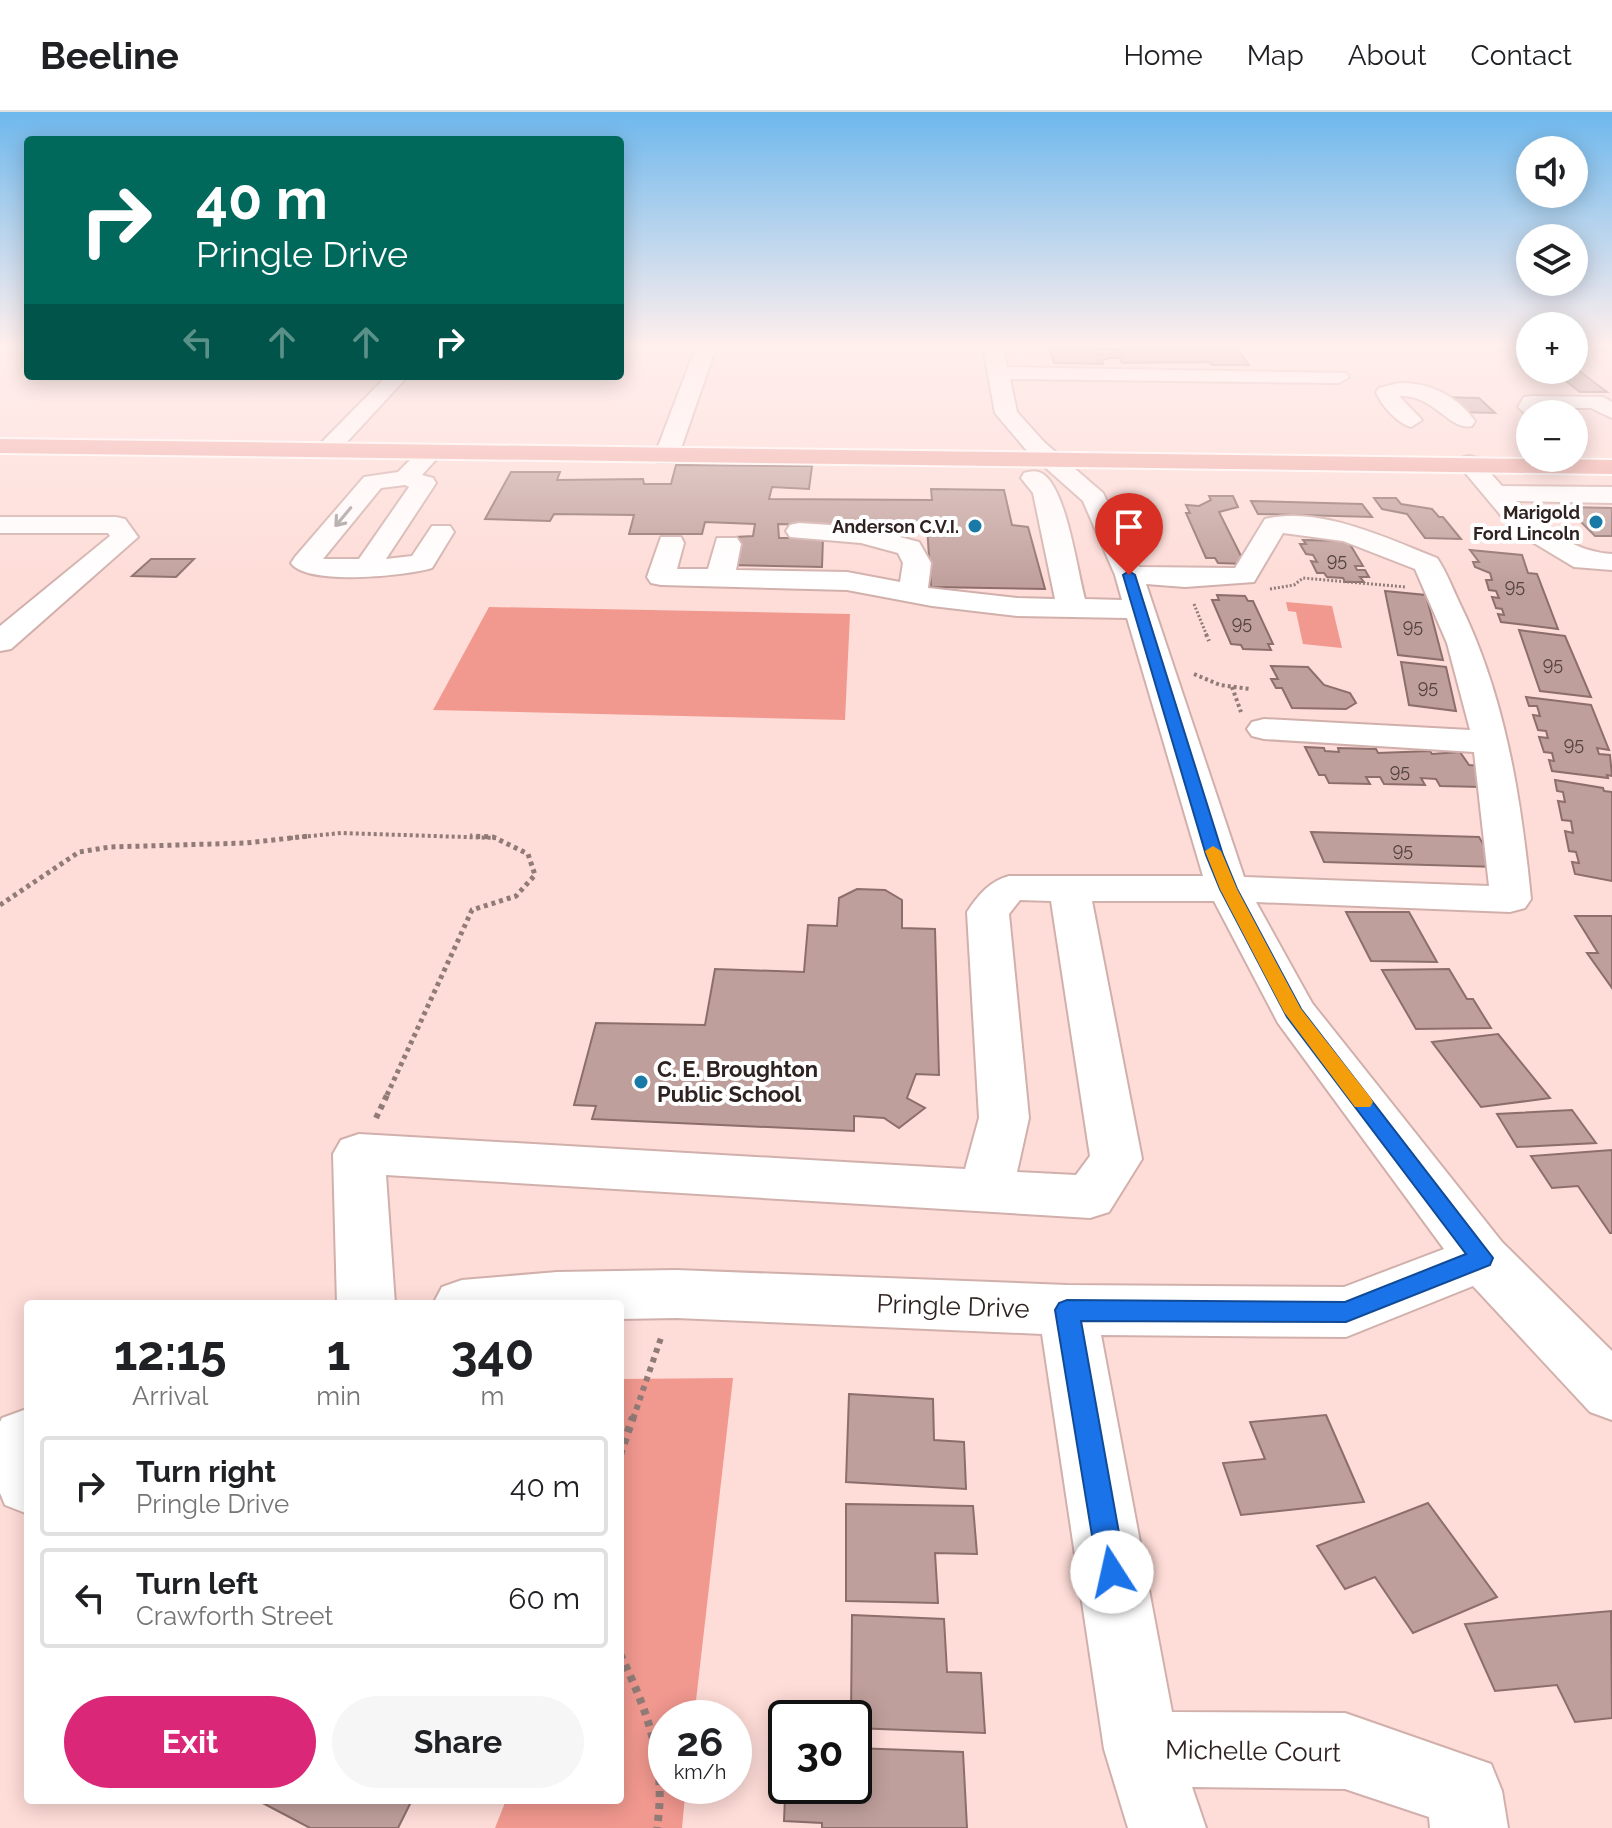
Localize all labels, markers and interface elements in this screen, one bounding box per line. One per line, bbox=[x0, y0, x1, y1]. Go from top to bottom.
text: Beeline bbox=[40, 33, 179, 78]
text: Home bbox=[1123, 39, 1203, 72]
text: Map bbox=[1247, 39, 1304, 72]
text: About bbox=[1348, 39, 1427, 72]
text: Contact bbox=[1471, 39, 1572, 72]
map controls bbox=[1516, 136, 1588, 472]
button: sound bbox=[1516, 136, 1588, 208]
text: 40 m bbox=[196, 166, 328, 232]
icon: right bbox=[64, 168, 168, 272]
button: layers bbox=[1516, 224, 1588, 296]
text: Pringle Drive bbox=[196, 233, 408, 275]
button: + bbox=[1516, 312, 1588, 384]
icon: left bbox=[176, 320, 220, 364]
icon: ahead bbox=[260, 320, 304, 364]
icon: ahead bbox=[344, 320, 388, 364]
icon: right bbox=[428, 320, 472, 364]
button: − bbox=[1516, 400, 1588, 472]
pin bbox=[1095, 493, 1163, 575]
place label: Marigold Ford Lincoln bbox=[1473, 502, 1580, 544]
icon: arrive bbox=[1107, 505, 1151, 549]
one-way arrow bbox=[335, 507, 353, 528]
marker: Marigold Ford Lincoln bbox=[1587, 513, 1605, 531]
place label: Anderson C.V.I. bbox=[832, 516, 959, 537]
marker: Anderson C.V.I. bbox=[966, 517, 984, 535]
house number: 95 bbox=[1327, 549, 1347, 570]
house number: 95 bbox=[1505, 575, 1525, 596]
house number: 95 bbox=[1232, 612, 1252, 633]
house number: 95 bbox=[1403, 615, 1423, 636]
house number: 95 bbox=[1543, 653, 1563, 674]
house number: 95 bbox=[1418, 676, 1438, 697]
house number: 95 bbox=[1564, 733, 1584, 754]
house number: 95 bbox=[1390, 760, 1410, 781]
house number: 95 bbox=[1393, 839, 1413, 860]
place label: C. E. Broughton Public School bbox=[657, 1056, 818, 1107]
marker: C. E. Broughton Public School bbox=[632, 1073, 650, 1091]
street label: Pringle Drive bbox=[876, 1288, 1030, 1324]
text: 12:15 bbox=[114, 1325, 227, 1381]
text: 1 bbox=[327, 1325, 350, 1381]
text: 340 bbox=[451, 1325, 534, 1381]
text: Arrival bbox=[132, 1381, 208, 1411]
text: min bbox=[316, 1381, 361, 1411]
text: m bbox=[481, 1381, 504, 1411]
text: Turn right bbox=[136, 1454, 276, 1489]
icon: right bbox=[68, 1464, 112, 1508]
text: 40 m bbox=[510, 1469, 580, 1504]
text: Pringle Drive bbox=[136, 1489, 289, 1519]
position arrow bbox=[1070, 1530, 1154, 1614]
text: Turn left bbox=[136, 1566, 258, 1601]
icon: left bbox=[68, 1576, 112, 1620]
text: 60 m bbox=[508, 1581, 580, 1616]
text: Crawforth Street bbox=[136, 1601, 333, 1631]
button: Exit bbox=[64, 1696, 316, 1788]
button: Share bbox=[332, 1696, 584, 1788]
speed limit sign: 30 bbox=[768, 1700, 872, 1804]
text: 26 bbox=[677, 1718, 723, 1765]
street label: Michelle Court bbox=[1165, 1734, 1341, 1768]
text: km/h bbox=[674, 1760, 726, 1784]

